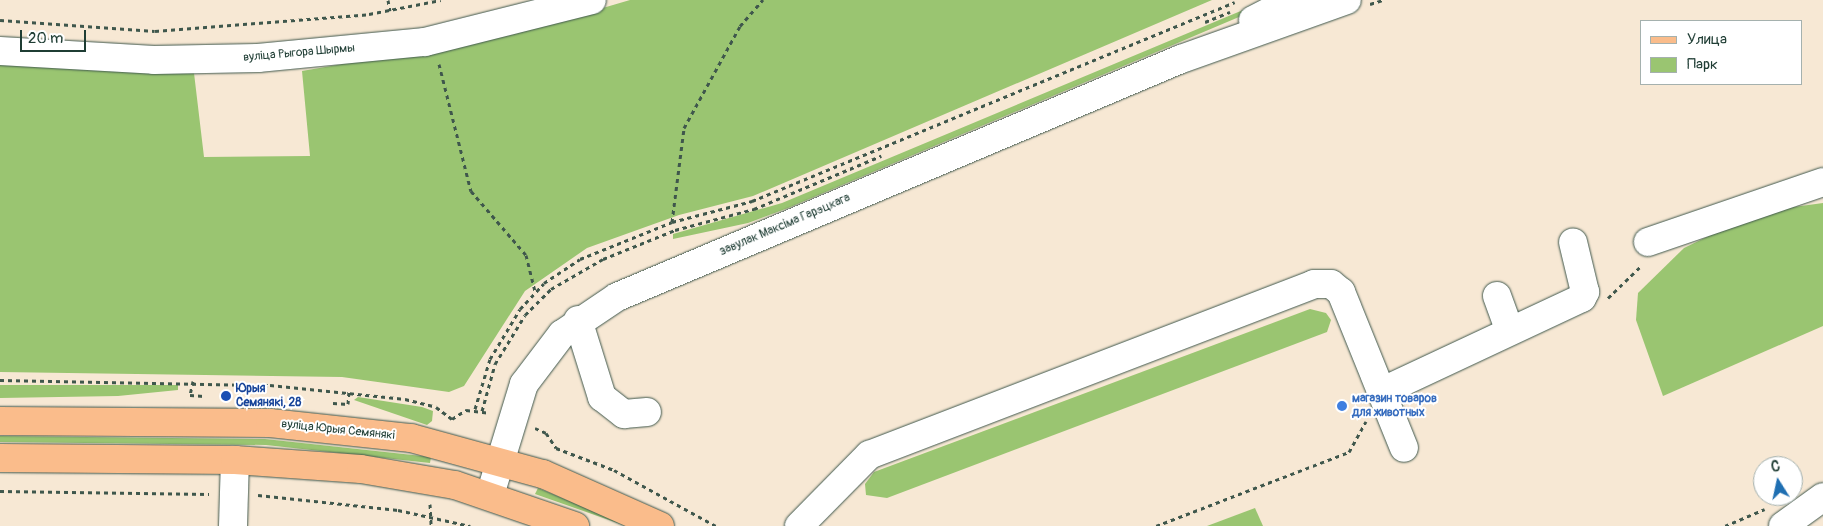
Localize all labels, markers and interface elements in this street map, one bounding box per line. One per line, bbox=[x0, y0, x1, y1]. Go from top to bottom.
scale bar bbox=[22, 20, 89, 52]
legend bbox=[1640, 20, 1803, 85]
text: 20 m bbox=[28, 29, 63, 48]
text: Улица bbox=[1687, 30, 1727, 49]
street label: вуліца Рыгора Шырмы bbox=[243, 41, 355, 65]
text: Парк bbox=[1687, 55, 1718, 74]
street label: завулак Максіма Гарэцкага bbox=[718, 191, 852, 259]
place label: Юрыя Семянякі, 28 bbox=[236, 382, 301, 410]
marker: Юрыя Семянякі, 28 bbox=[220, 390, 232, 402]
place label: магазин товаров для животных bbox=[1352, 392, 1437, 420]
marker: магазин товаров для животных bbox=[1336, 400, 1348, 412]
street label: вуліца Юрыя Семянякі bbox=[281, 417, 395, 443]
north arrow bbox=[1753, 456, 1803, 506]
text: С bbox=[1770, 458, 1781, 476]

